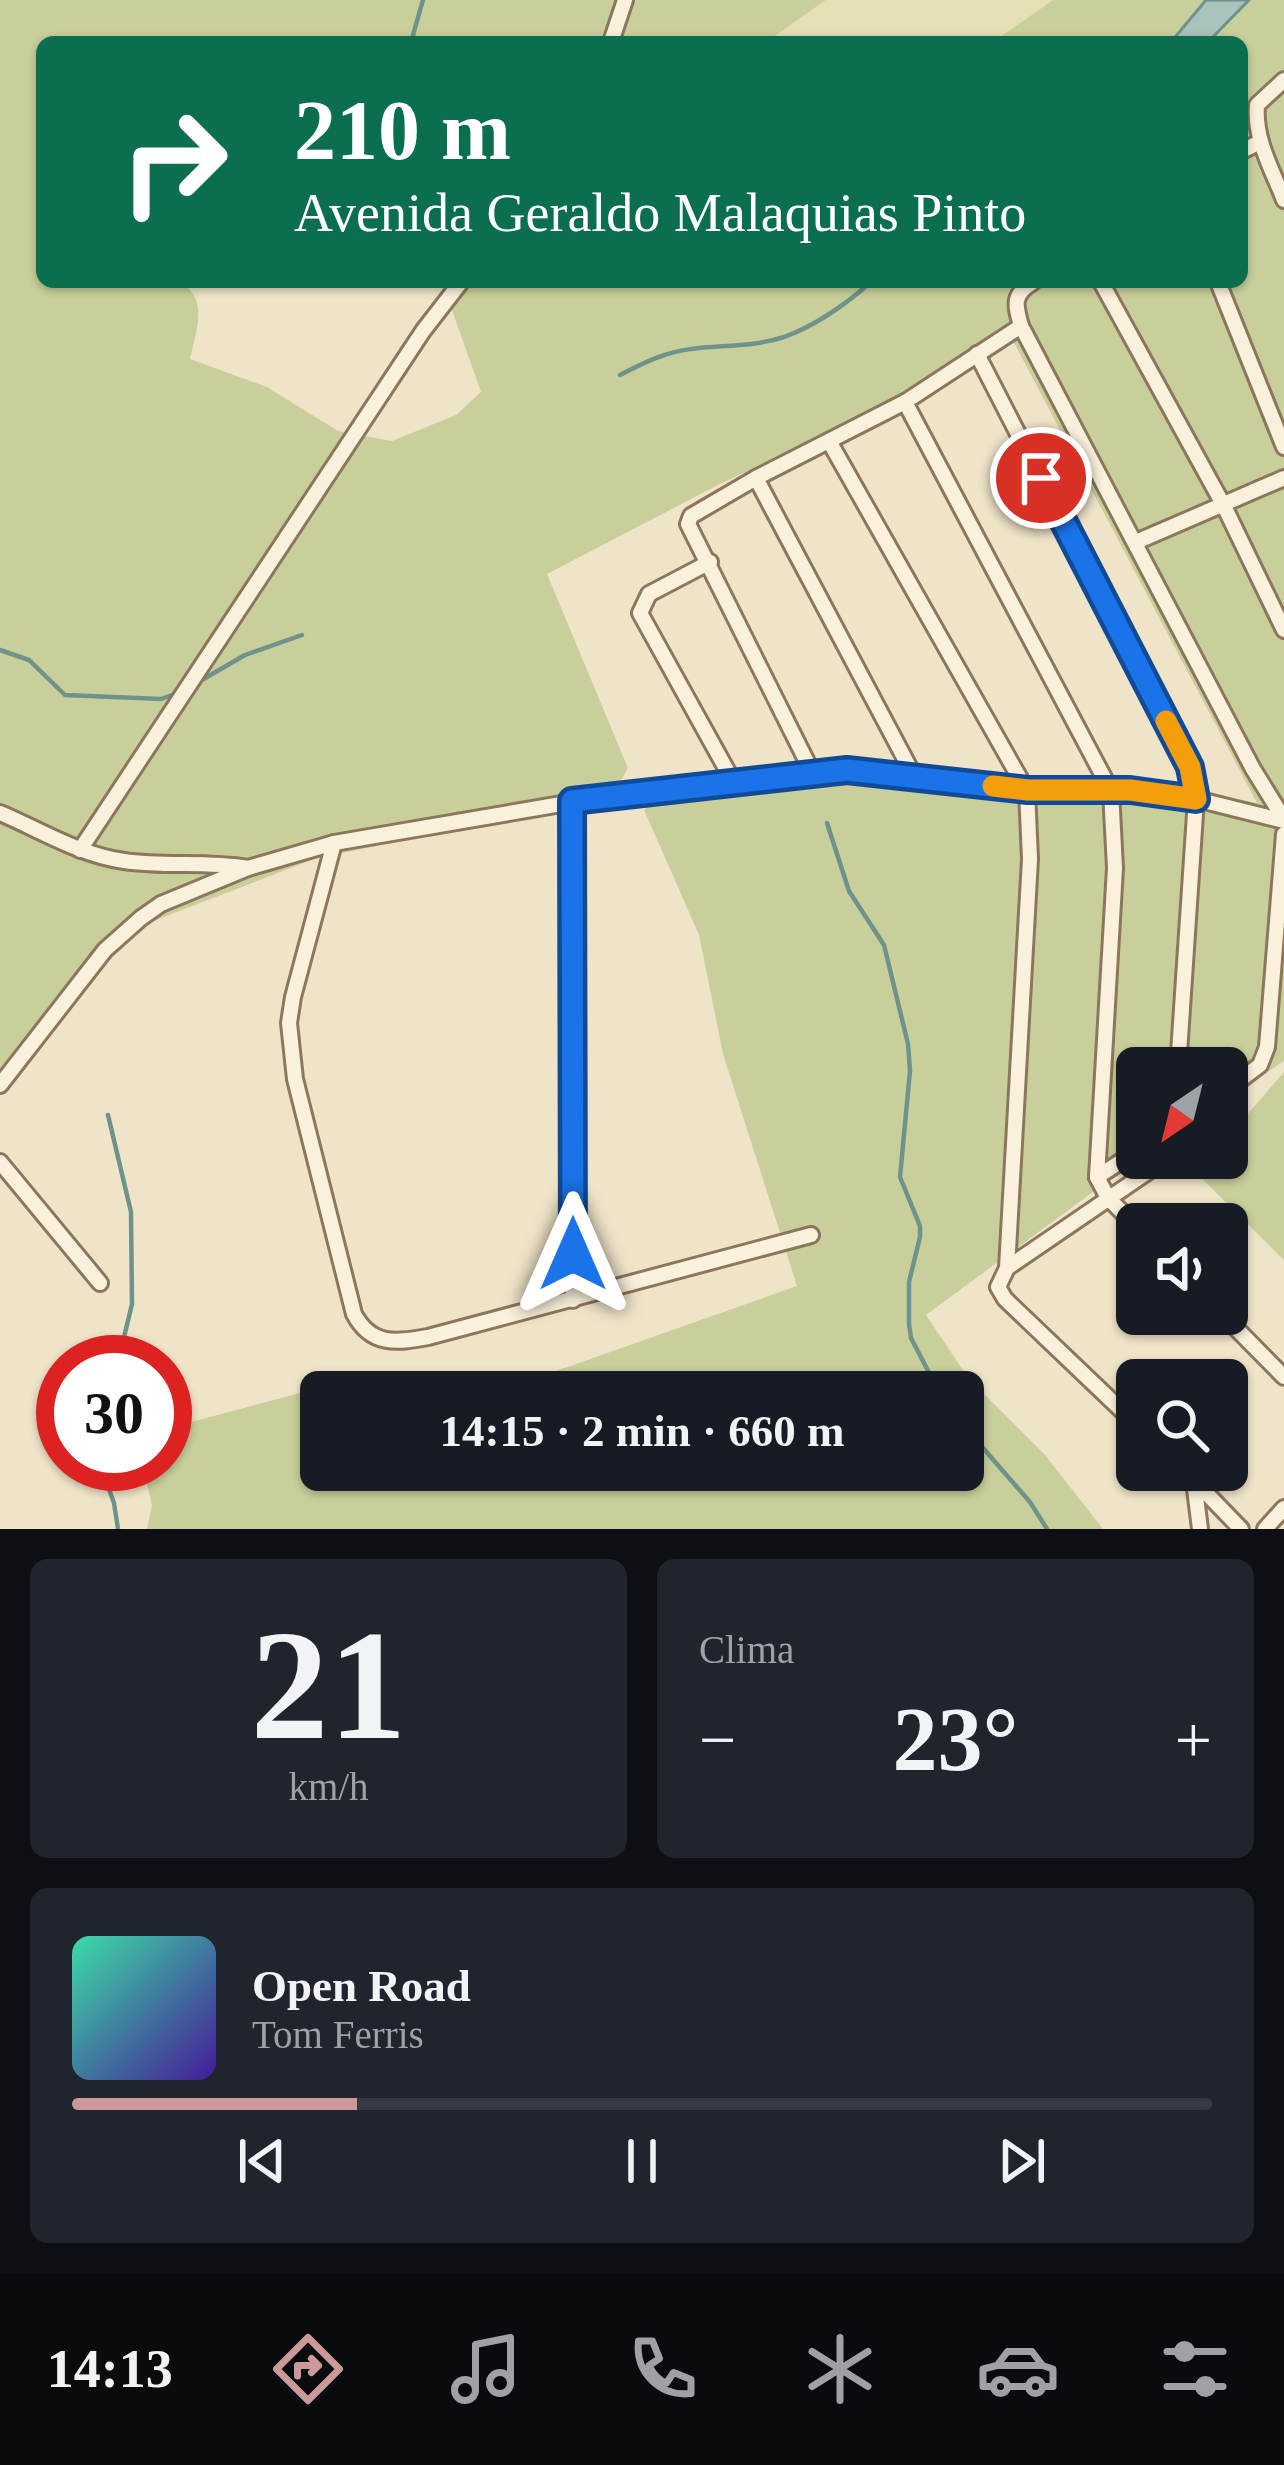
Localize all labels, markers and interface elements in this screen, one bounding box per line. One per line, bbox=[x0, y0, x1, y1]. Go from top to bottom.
icon: right bbox=[96, 84, 252, 240]
text: 210 m bbox=[294, 84, 511, 177]
text: Avenida Geraldo Malaquias Pinto bbox=[294, 183, 1026, 243]
pin bbox=[990, 427, 1092, 529]
icon: arrive bbox=[1008, 445, 1074, 511]
north arrow bbox=[1116, 1047, 1248, 1179]
map controls bbox=[1116, 1047, 1248, 1491]
position arrow bbox=[510, 1191, 636, 1317]
button: sound bbox=[1116, 1203, 1248, 1335]
speed limit sign: 30 bbox=[36, 1335, 192, 1491]
button: search bbox=[1116, 1359, 1248, 1491]
text: 14:15 · 2 min · 660 m bbox=[440, 1406, 845, 1456]
text: 21 bbox=[251, 1599, 407, 1772]
text: Clima bbox=[699, 1628, 794, 1671]
text: 23° bbox=[893, 1690, 1019, 1789]
text: − bbox=[699, 1703, 736, 1776]
text: + bbox=[1175, 1703, 1212, 1776]
text: km/h bbox=[288, 1765, 369, 1808]
text: Open Road bbox=[252, 1961, 471, 2011]
text: Tom Ferris bbox=[252, 2013, 424, 2056]
icon: previous bbox=[229, 2128, 295, 2194]
icon: pause bbox=[609, 2128, 675, 2194]
icon: next bbox=[989, 2128, 1055, 2194]
icon: directions bbox=[266, 2327, 350, 2411]
icon: music bbox=[444, 2327, 528, 2411]
icon: phone bbox=[621, 2327, 705, 2411]
icon: climate bbox=[798, 2327, 882, 2411]
icon: car bbox=[976, 2327, 1060, 2411]
icon: filters bbox=[1153, 2327, 1237, 2411]
text: 14:13 bbox=[47, 2339, 173, 2399]

